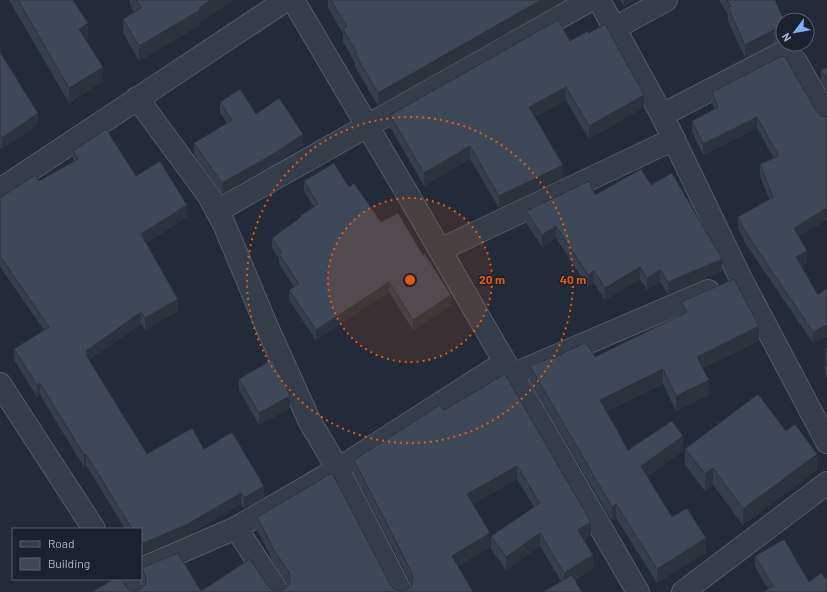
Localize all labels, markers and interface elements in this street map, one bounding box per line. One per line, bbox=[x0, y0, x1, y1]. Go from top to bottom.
north arrow bbox=[775, 12, 815, 52]
text: N bbox=[779, 31, 794, 44]
text: 20 m bbox=[479, 272, 505, 286]
text: 40 m bbox=[560, 272, 586, 286]
centre of rings bbox=[403, 273, 417, 287]
legend bbox=[12, 528, 142, 580]
text: Road bbox=[48, 536, 75, 550]
text: Building bbox=[48, 556, 90, 570]

